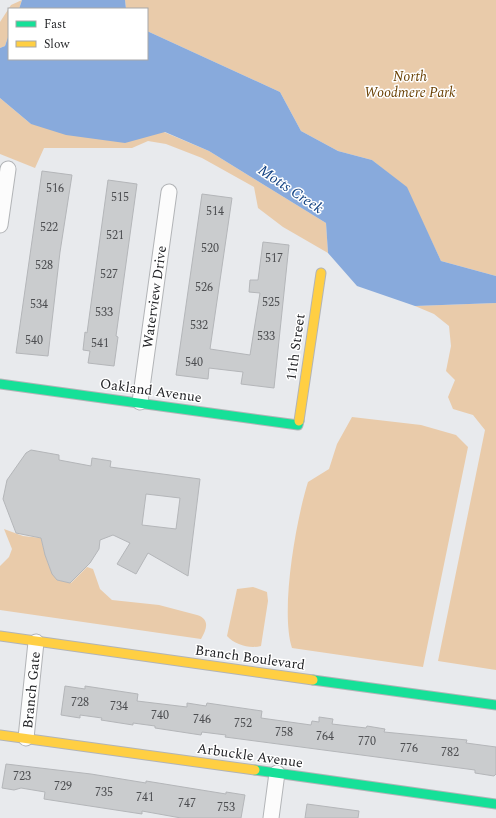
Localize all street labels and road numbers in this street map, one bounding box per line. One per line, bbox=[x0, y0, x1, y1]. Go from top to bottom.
street label: Waterview Drive bbox=[137, 244, 172, 350]
street label: 11th Street bbox=[280, 312, 311, 382]
street label: Oakland Avenue bbox=[99, 373, 203, 408]
street label: Branch Boulevard bbox=[194, 639, 306, 676]
street label: Branch Gate bbox=[17, 650, 46, 730]
street label: Arbuckle Avenue bbox=[196, 738, 304, 773]

